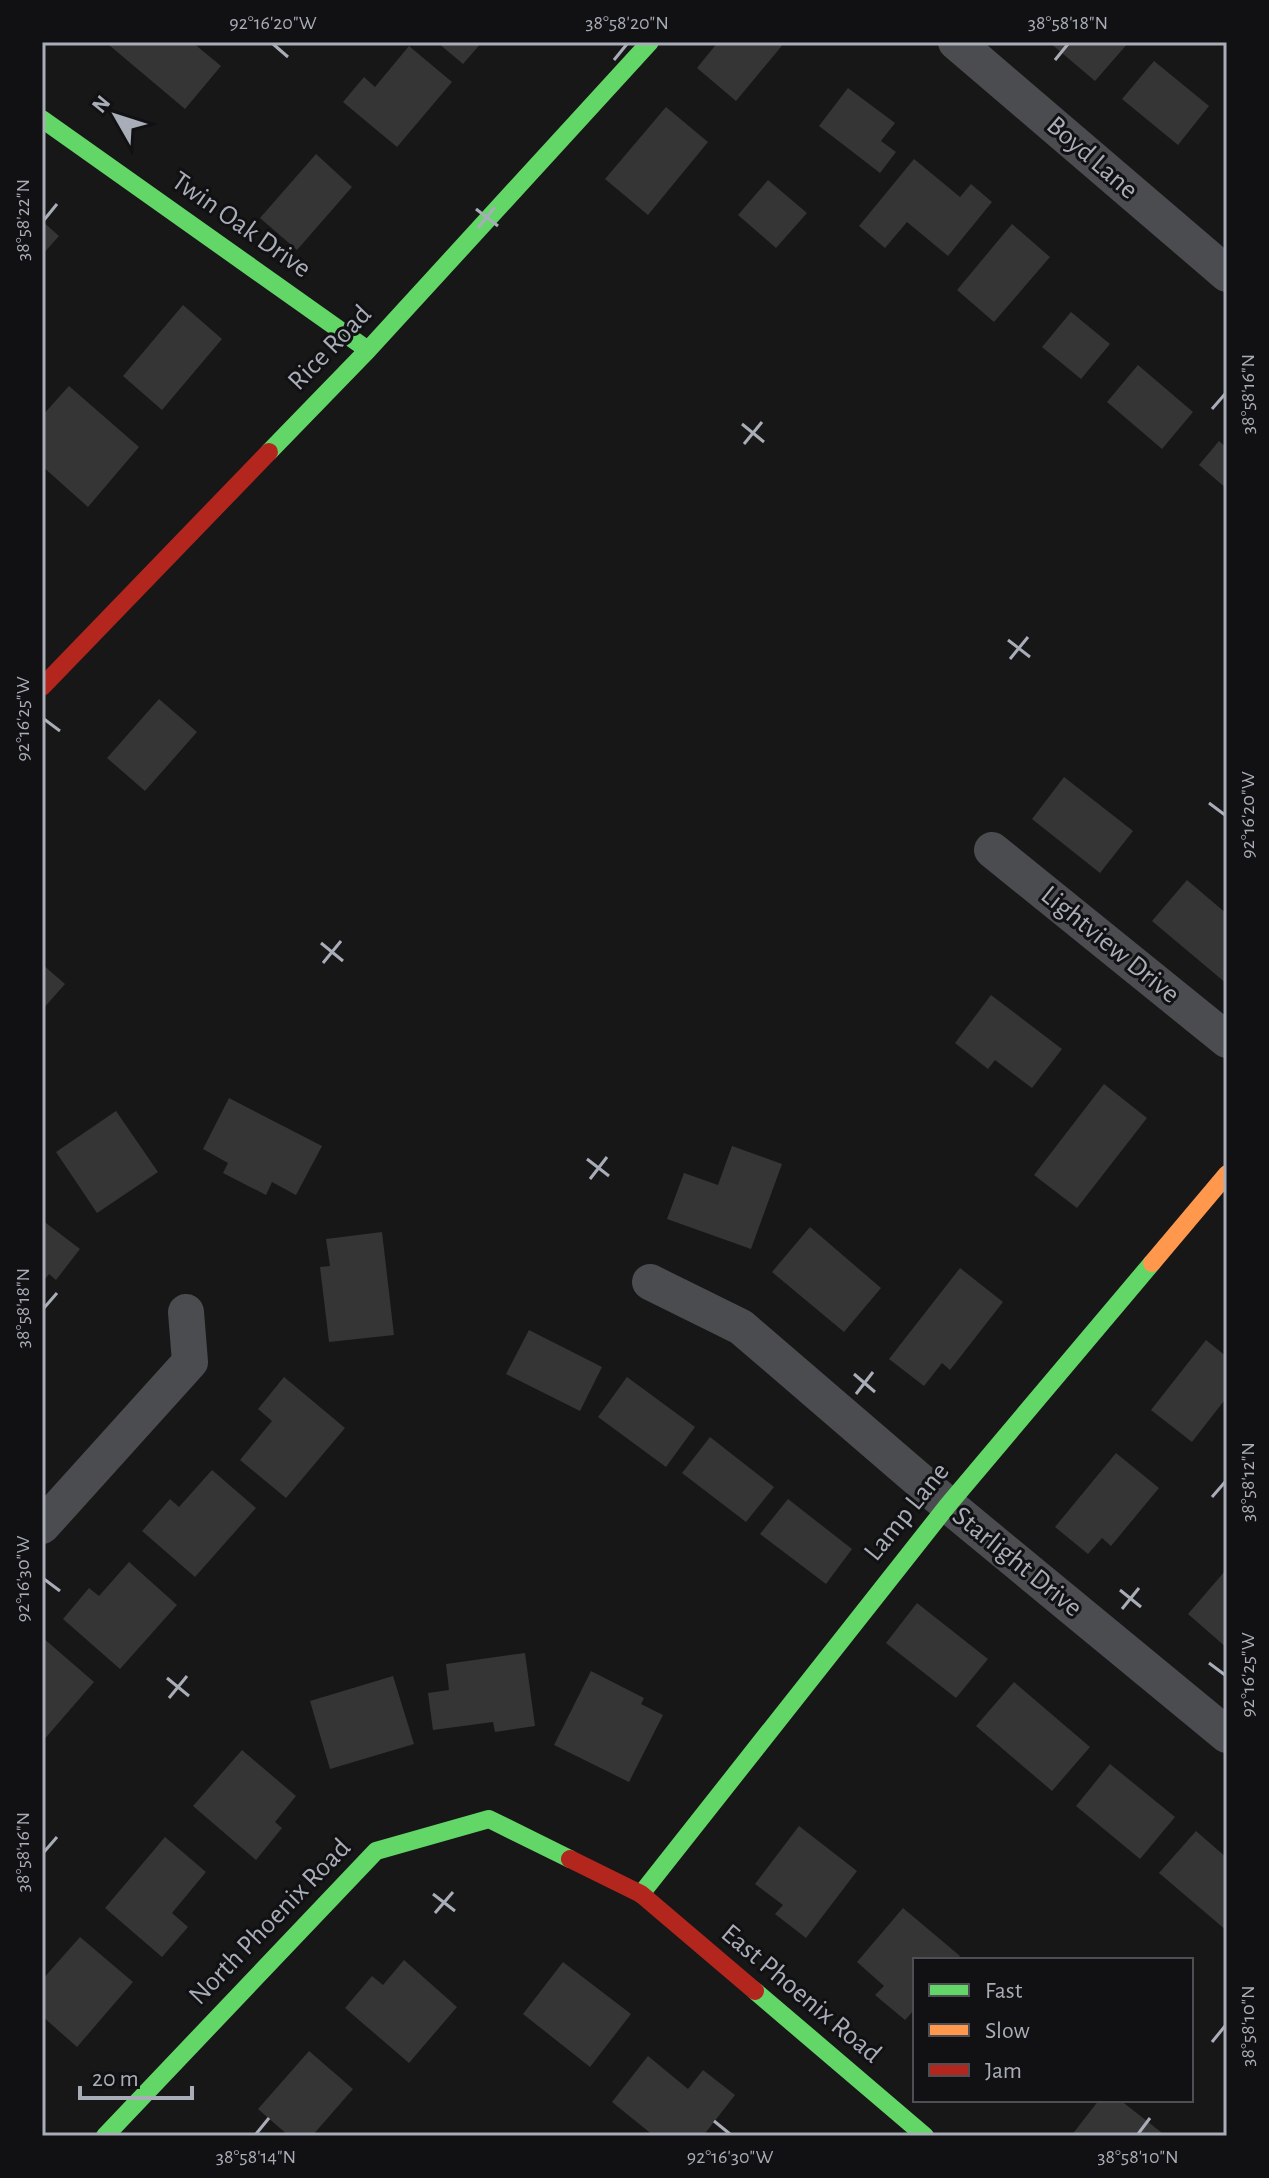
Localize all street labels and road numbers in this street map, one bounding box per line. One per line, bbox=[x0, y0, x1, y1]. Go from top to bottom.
street label: Boyd Lane bbox=[1041, 111, 1143, 205]
street label: Twin Oak Drive bbox=[166, 167, 316, 283]
street label: Rice Road bbox=[283, 300, 377, 396]
street label: Lightview Drive bbox=[1036, 881, 1184, 1009]
street label: Lamp Lane bbox=[859, 1458, 955, 1566]
street label: Starlight Drive bbox=[947, 1502, 1087, 1622]
street label: North Phoenix Road bbox=[184, 1834, 356, 2010]
street label: East Phoenix Road bbox=[716, 1919, 886, 2069]

